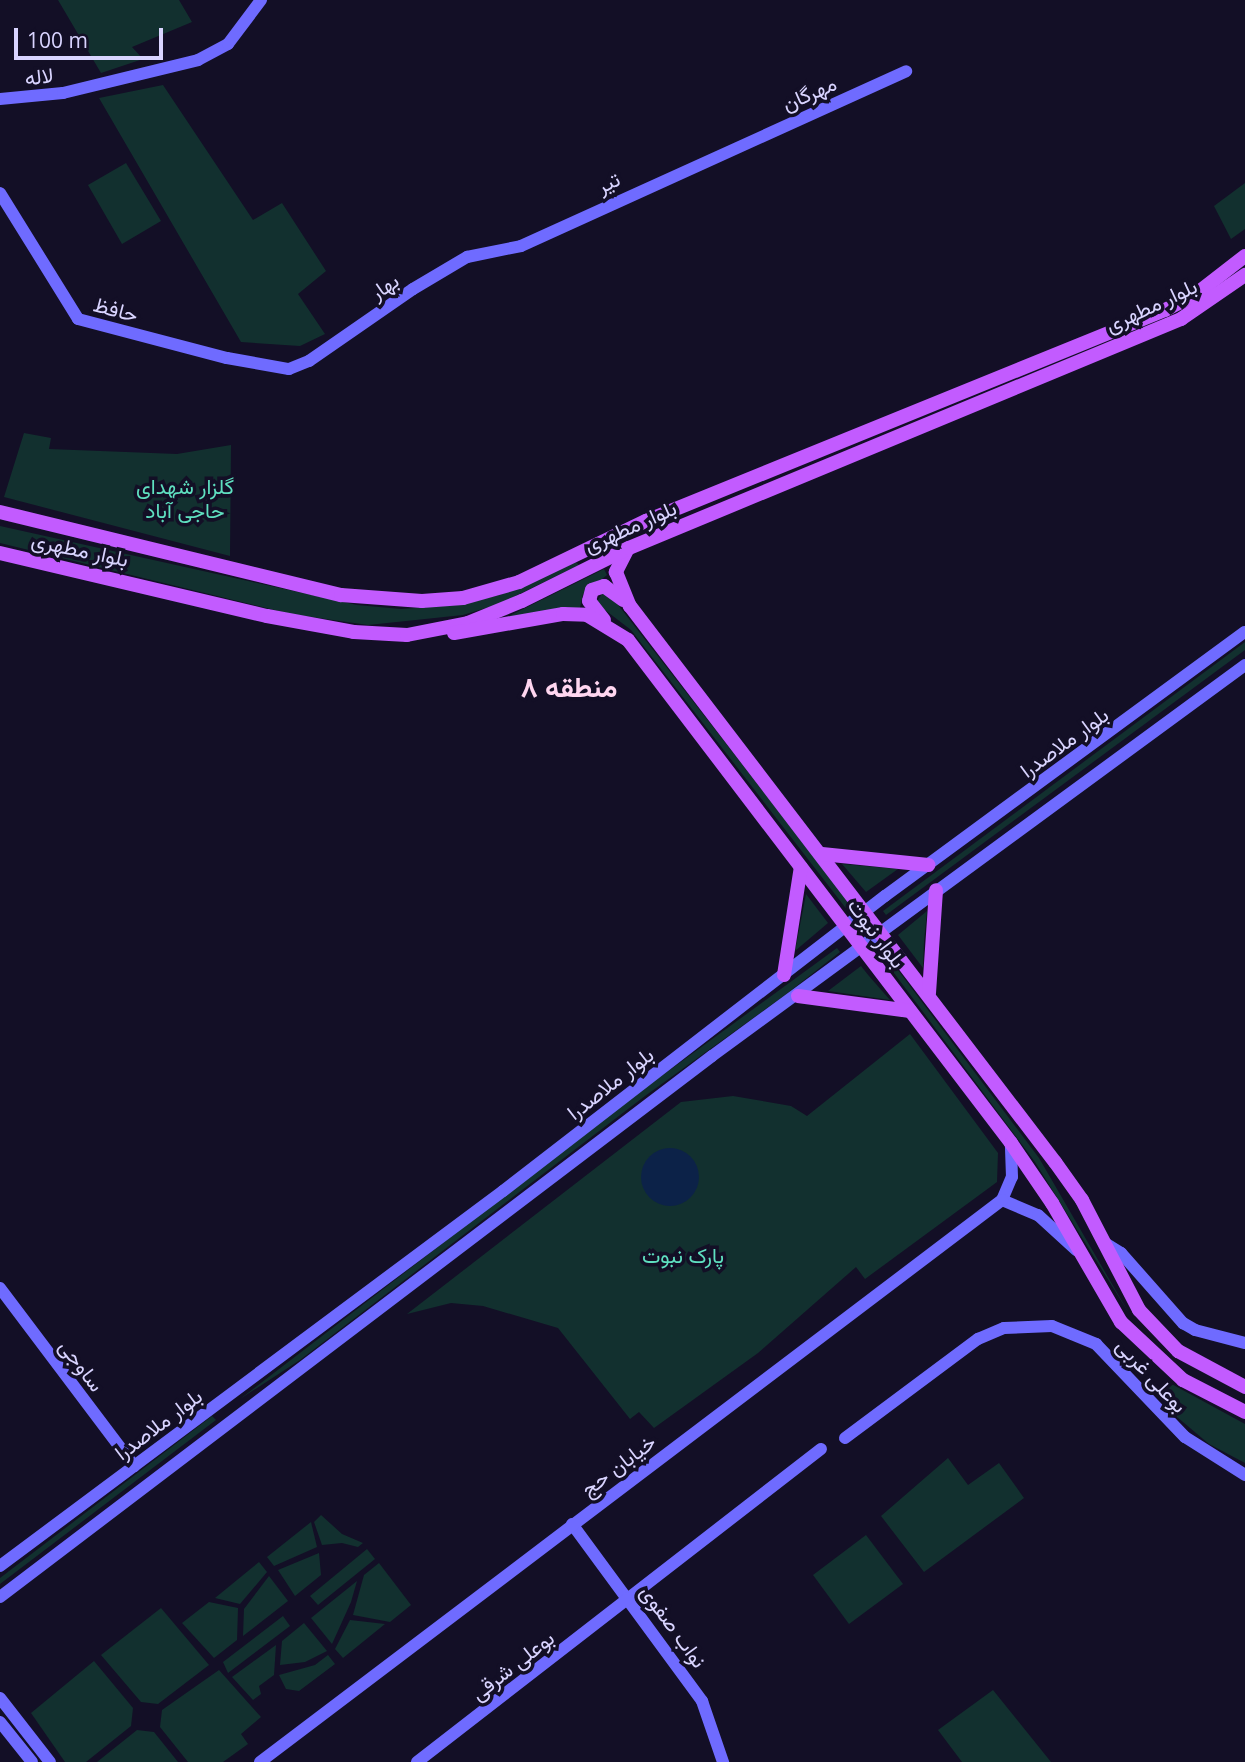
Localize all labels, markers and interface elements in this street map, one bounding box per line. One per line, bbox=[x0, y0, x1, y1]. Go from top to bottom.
scale bar bbox=[18, 14, 166, 58]
text: 100 m bbox=[27, 26, 88, 54]
street label: لاله bbox=[23, 62, 55, 90]
street label: مهرگان bbox=[778, 70, 840, 116]
street label: تیر bbox=[592, 166, 624, 198]
street label: بهار bbox=[365, 267, 403, 305]
street label: بلوار مطهری bbox=[1101, 273, 1201, 337]
street label: حافظ bbox=[91, 291, 141, 327]
park label: گلزار شهدای حاجی آباد bbox=[136, 473, 234, 523]
street label: بلوار مطهری bbox=[580, 494, 680, 558]
street label: بلوار مطهری bbox=[29, 526, 131, 572]
district label: منطقه ۸ bbox=[521, 669, 617, 703]
street label: بلوار ملاصدرا bbox=[1015, 702, 1113, 782]
street label: بلوار نبوت bbox=[843, 893, 911, 973]
street label: بلوار ملاصدرا bbox=[562, 1041, 658, 1125]
park label: پارک نبوت bbox=[642, 1242, 724, 1268]
street label: بوعلی غربی bbox=[1111, 1333, 1193, 1417]
street label: ساوجی bbox=[54, 1334, 110, 1396]
street label: بلوار ملاصدرا bbox=[109, 1383, 207, 1465]
street label: خیابان حج bbox=[576, 1429, 660, 1501]
street label: نواب صفوی bbox=[636, 1580, 712, 1672]
street label: بوعلی شرقی bbox=[465, 1625, 559, 1705]

